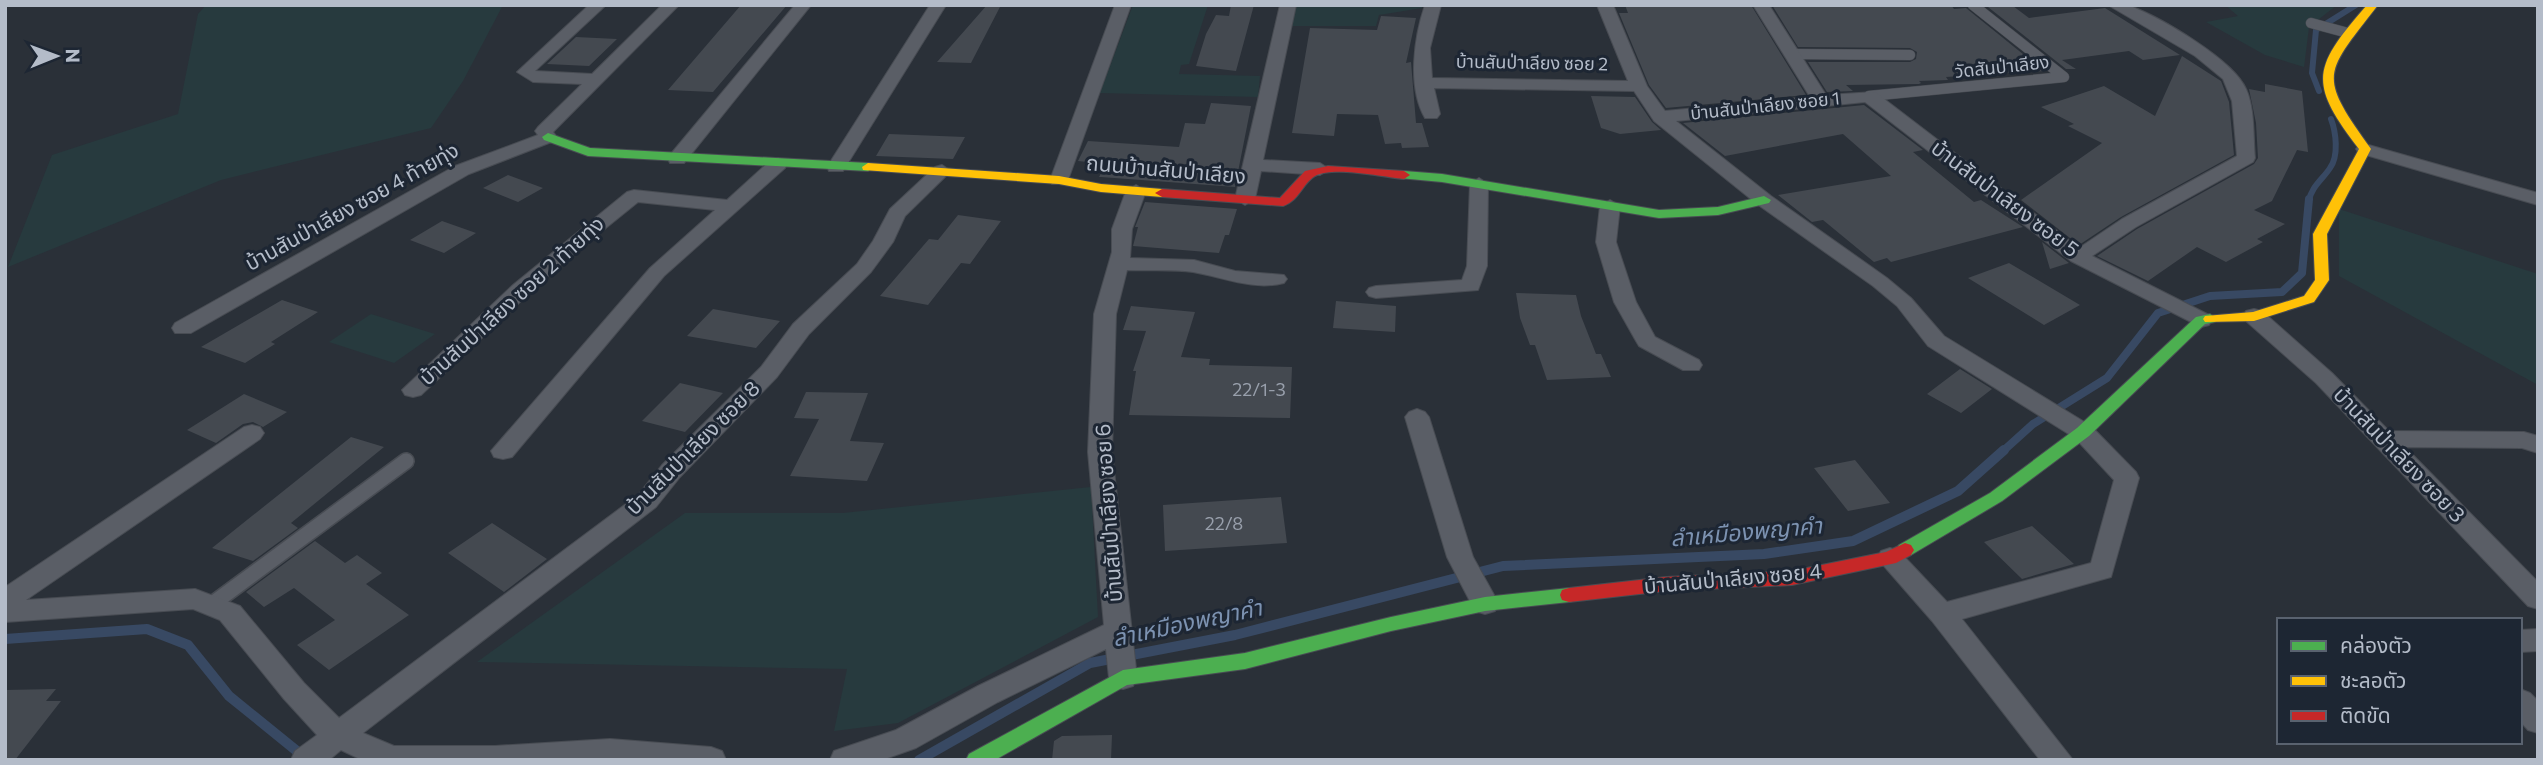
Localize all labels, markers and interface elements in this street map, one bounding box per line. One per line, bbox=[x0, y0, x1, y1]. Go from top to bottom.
north arrow bbox=[21, 21, 91, 91]
text: N bbox=[62, 48, 85, 63]
street label: บ้านสันป่าเลียง ซอย 2 bbox=[1456, 50, 1608, 74]
street label: วัดสันป่าเลียง bbox=[1953, 50, 2050, 82]
street label: บ้านสันป่าเลียง ซอย 1 bbox=[1689, 86, 1841, 124]
street label: บ้านสันป่าเลียง ซอย 5 bbox=[1927, 134, 2085, 261]
street label: บ้านสันป่าเลียง ซอย 4 ท้ายทุ่ง bbox=[240, 136, 464, 277]
street label: ถนนบ้านสันป่าเลียง bbox=[1085, 149, 1247, 188]
street label: บ้านสันป่าเลียง ซอย 2 ท้ายทุ่ง bbox=[414, 210, 610, 391]
street label: บ้านสันป่าเลียง ซอย 8 bbox=[620, 375, 764, 519]
house number: 22/1-3 bbox=[1232, 378, 1286, 400]
street label: บ้านสันป่าเลียง ซอย 3 bbox=[2329, 381, 2471, 527]
street label: บ้านสันป่าเลียง ซอย 6 bbox=[1089, 423, 1126, 603]
water label: ลำเหมืองพญาคำ bbox=[1669, 510, 1825, 552]
house number: 22/8 bbox=[1205, 512, 1243, 534]
street label: บ้านสันป่าเลียง ซอย 4 bbox=[1643, 557, 1823, 598]
water label: ลำเหมืองพญาคำ bbox=[1109, 592, 1266, 652]
legend bbox=[2277, 618, 2522, 744]
text: คล่องตัว bbox=[2340, 632, 2412, 657]
text: ชะลอตัว bbox=[2340, 667, 2406, 692]
text: ติดขัด bbox=[2340, 702, 2391, 727]

